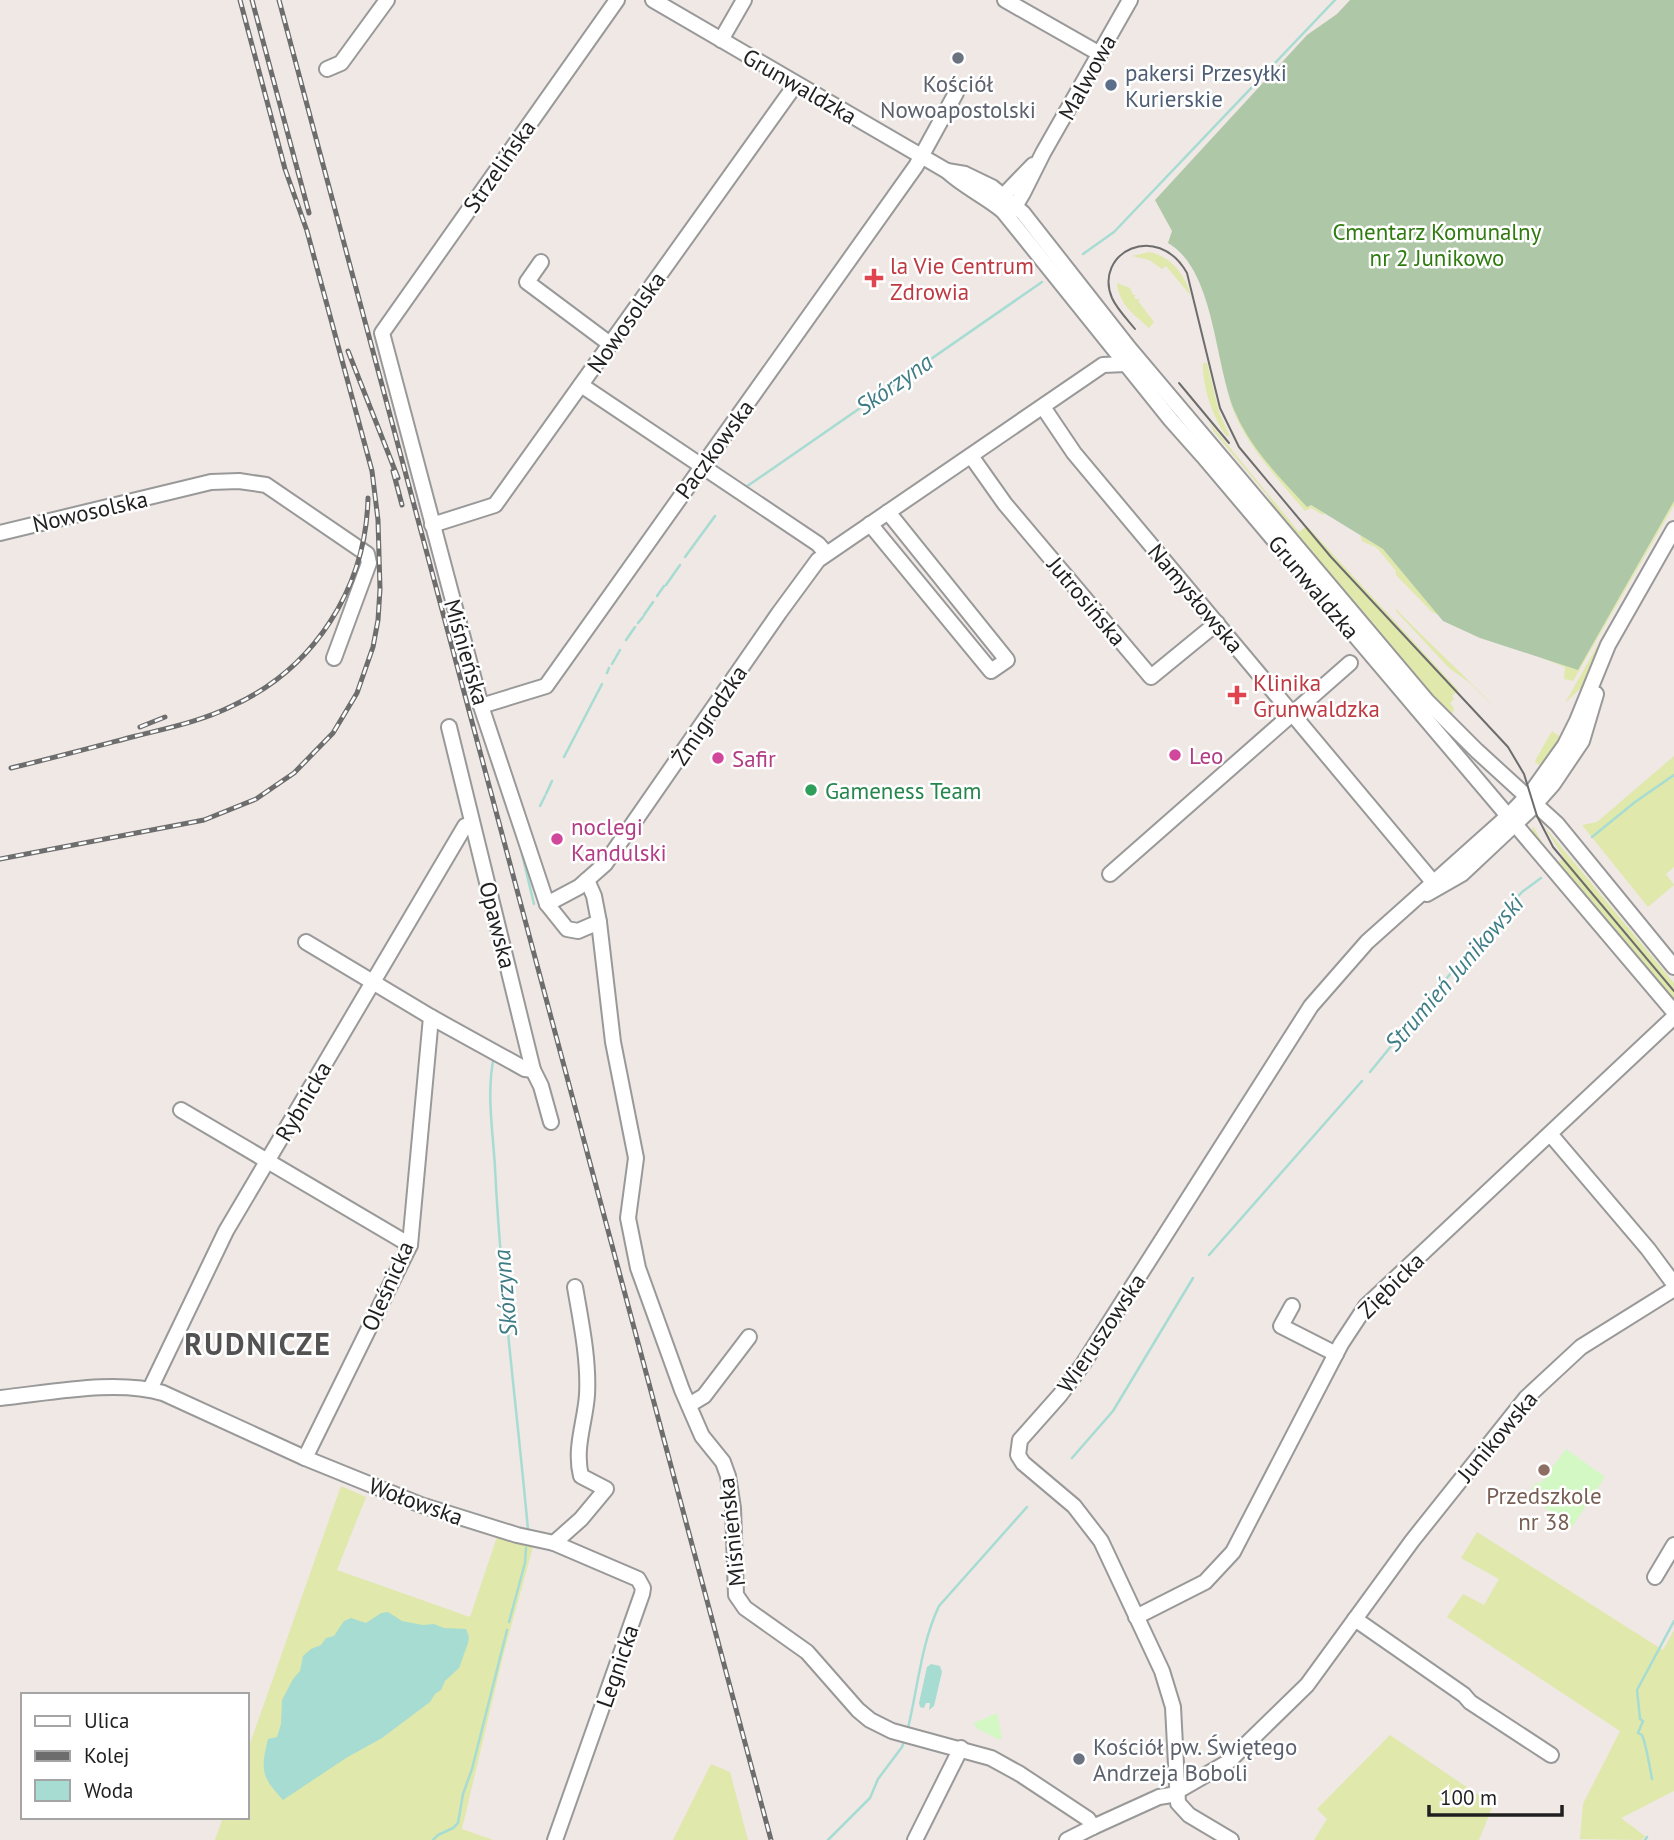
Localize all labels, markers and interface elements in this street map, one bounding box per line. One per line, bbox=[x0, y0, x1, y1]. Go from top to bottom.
street label: Malwowa bbox=[1052, 29, 1122, 125]
street label: Grunwaldzka bbox=[738, 42, 862, 130]
marker: Kościół Nowoapostolski bbox=[950, 50, 966, 66]
place label: pakersi Przesyłki Kurierskie bbox=[1125, 58, 1287, 113]
place label: Kościół Nowoapostolski bbox=[880, 69, 1036, 124]
marker: pakersi Przesyłki Kurierskie bbox=[1103, 77, 1119, 93]
street label: Strzelińska bbox=[456, 114, 542, 218]
park label: Cmentarz Komunalny nr 2 Junikowo bbox=[1333, 217, 1542, 272]
place label: la Vie Centrum Zdrowia bbox=[890, 251, 1034, 306]
street label: Nowosolska bbox=[580, 266, 672, 378]
marker: la Vie Centrum Zdrowia bbox=[864, 268, 884, 288]
water label: Skórzyna bbox=[849, 346, 939, 422]
street label: Paczkowska bbox=[668, 394, 760, 504]
street label: Nowosolska bbox=[30, 484, 150, 538]
street label: Grunwaldzka bbox=[1262, 529, 1366, 645]
street label: Namysłowska bbox=[1142, 537, 1250, 659]
street label: Jutrosińska bbox=[1041, 550, 1133, 652]
street label: Miśnieńska bbox=[438, 596, 496, 708]
street label: Żmigrodzka bbox=[665, 659, 753, 771]
place label: Klinika Grunwaldzka bbox=[1253, 668, 1380, 723]
marker: Klinika Grunwaldzka bbox=[1227, 685, 1247, 705]
place label: Leo bbox=[1189, 741, 1223, 770]
place label: Safir bbox=[732, 744, 776, 773]
marker: Leo bbox=[1167, 747, 1183, 763]
marker: Safir bbox=[710, 750, 726, 766]
place label: Gameness Team bbox=[825, 776, 982, 805]
marker: Gameness Team bbox=[803, 782, 819, 798]
place label: noclegi Kandulski bbox=[571, 812, 667, 867]
marker: noclegi Kandulski bbox=[549, 831, 565, 847]
street label: Opawska bbox=[473, 879, 523, 971]
water label: Strumień Junikowski bbox=[1378, 888, 1531, 1057]
street label: Rybnicka bbox=[269, 1056, 337, 1146]
street label: Oleśnicka bbox=[354, 1237, 420, 1335]
street label: Ziębicka bbox=[1352, 1246, 1430, 1324]
water label: Skórzyna bbox=[486, 1248, 524, 1338]
street label: Wieruszowska bbox=[1050, 1268, 1152, 1398]
district label: RUDNICZE bbox=[184, 1324, 332, 1363]
street label: Junikowska bbox=[1450, 1385, 1543, 1488]
marker: Przedszkole nr 38 bbox=[1536, 1462, 1552, 1478]
street label: Wołowska bbox=[365, 1471, 467, 1531]
street label: Miśnieńska bbox=[711, 1476, 751, 1588]
place label: Przedszkole nr 38 bbox=[1486, 1481, 1602, 1536]
street label: Legnicka bbox=[589, 1621, 645, 1711]
legend bbox=[21, 1693, 248, 1819]
text: Ulica bbox=[84, 1707, 129, 1734]
place label: Kościół pw. Świętego Andrzeja Boboli bbox=[1093, 1732, 1297, 1787]
text: Kolej bbox=[84, 1742, 129, 1769]
marker: Kościół pw. Świętego Andrzeja Boboli bbox=[1071, 1751, 1087, 1767]
scale bar bbox=[1429, 1773, 1562, 1817]
text: Woda bbox=[84, 1777, 133, 1804]
text: 100 m bbox=[1440, 1784, 1497, 1811]

